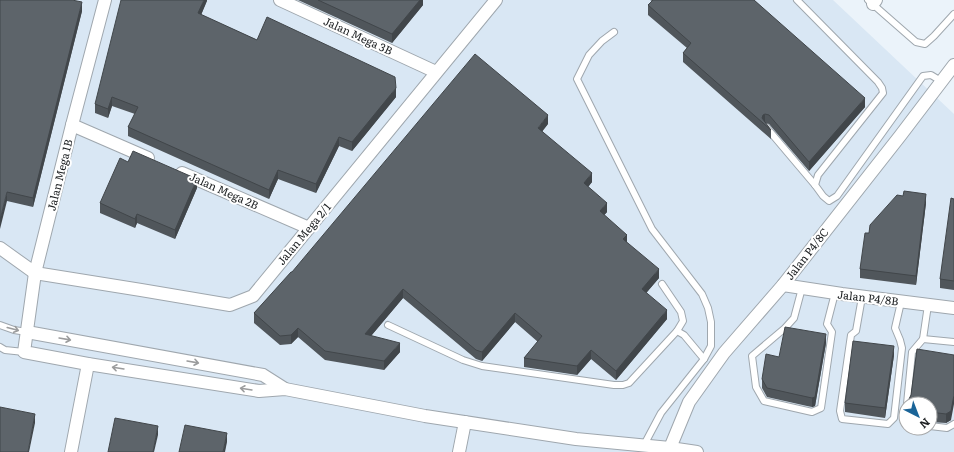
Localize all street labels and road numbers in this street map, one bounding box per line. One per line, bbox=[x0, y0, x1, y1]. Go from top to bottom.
street label: Jalan Mega 3B bbox=[321, 12, 396, 58]
street label: Jalan Mega 1B bbox=[42, 137, 76, 212]
street label: Jalan Mega 2B bbox=[187, 168, 262, 212]
street label: Jalan Mega 2/1 bbox=[273, 199, 334, 268]
street label: Jalan P4/8C bbox=[781, 224, 832, 283]
street label: Jalan P4/8B bbox=[837, 285, 900, 309]

